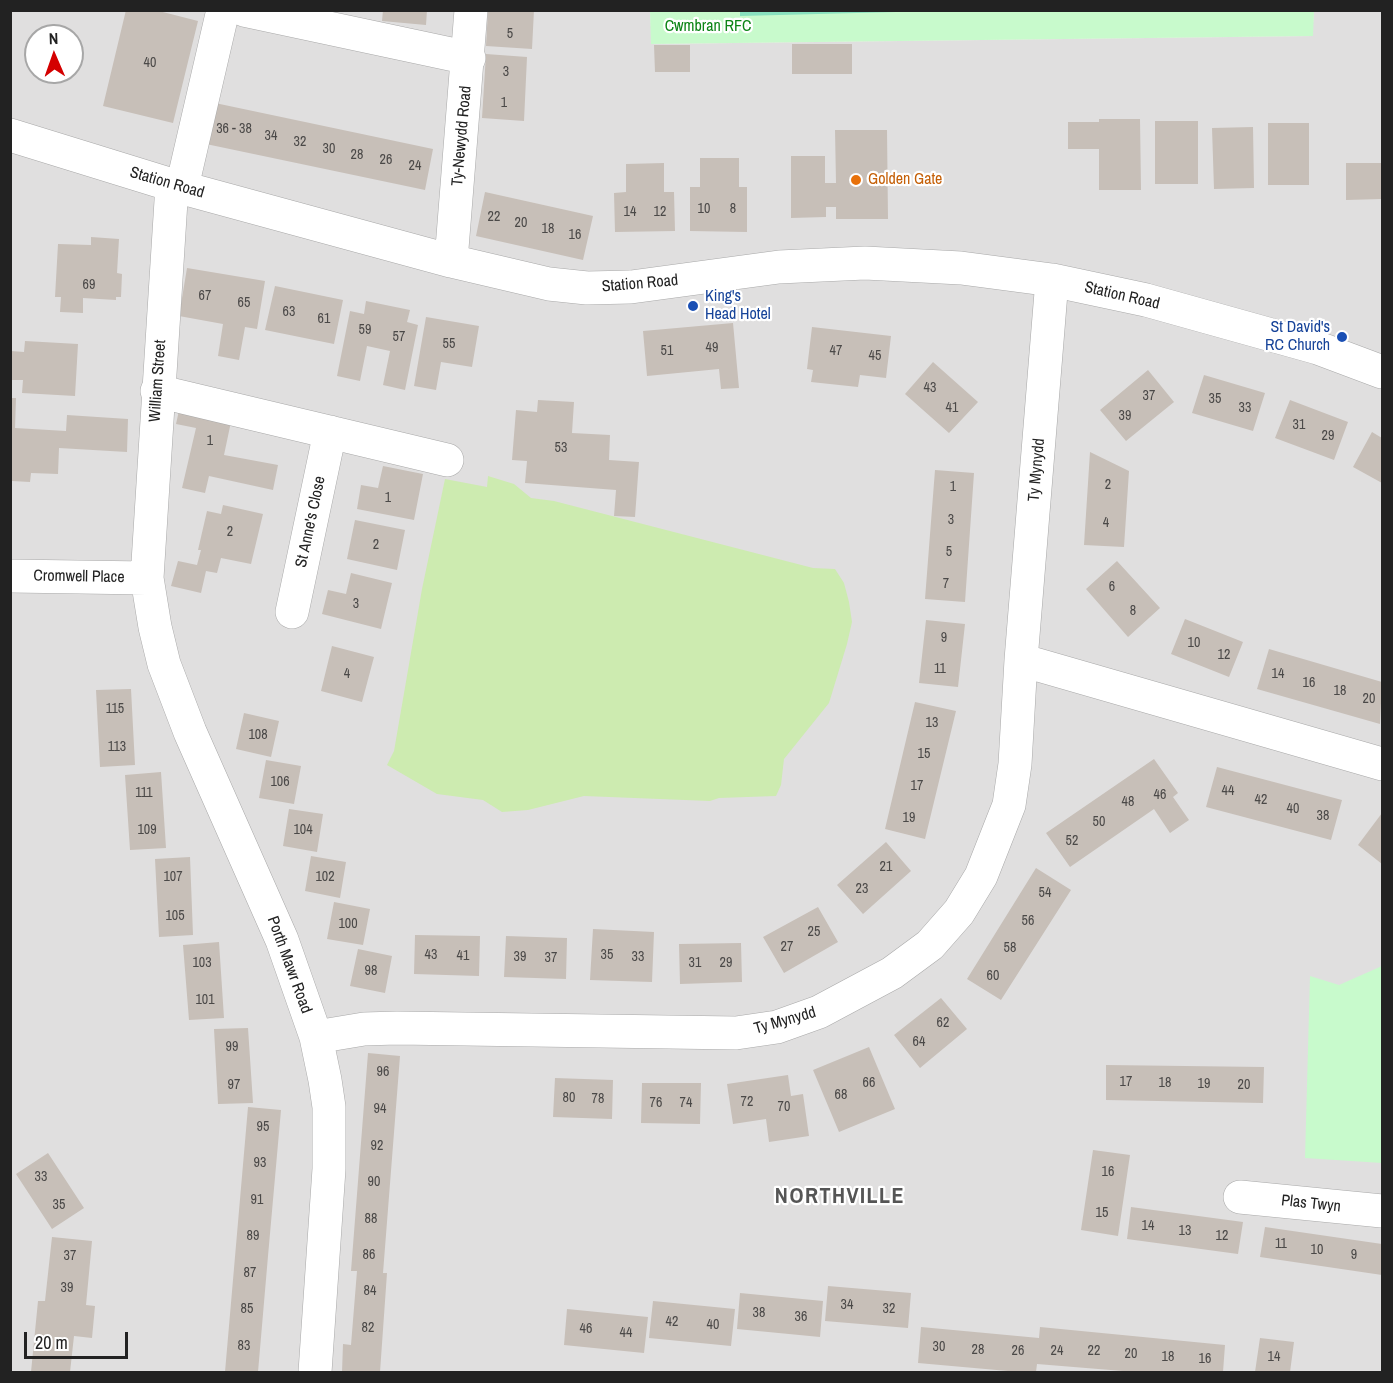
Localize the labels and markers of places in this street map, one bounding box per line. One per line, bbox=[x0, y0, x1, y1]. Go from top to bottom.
place label: Golden Gate bbox=[868, 170, 942, 190]
marker: Golden Gate bbox=[849, 173, 863, 187]
place label: King's Head Hotel bbox=[705, 287, 771, 325]
marker: King's Head Hotel bbox=[686, 299, 700, 313]
place label: St David's RC Church bbox=[1265, 318, 1330, 356]
marker: St David's RC Church bbox=[1335, 330, 1349, 344]

